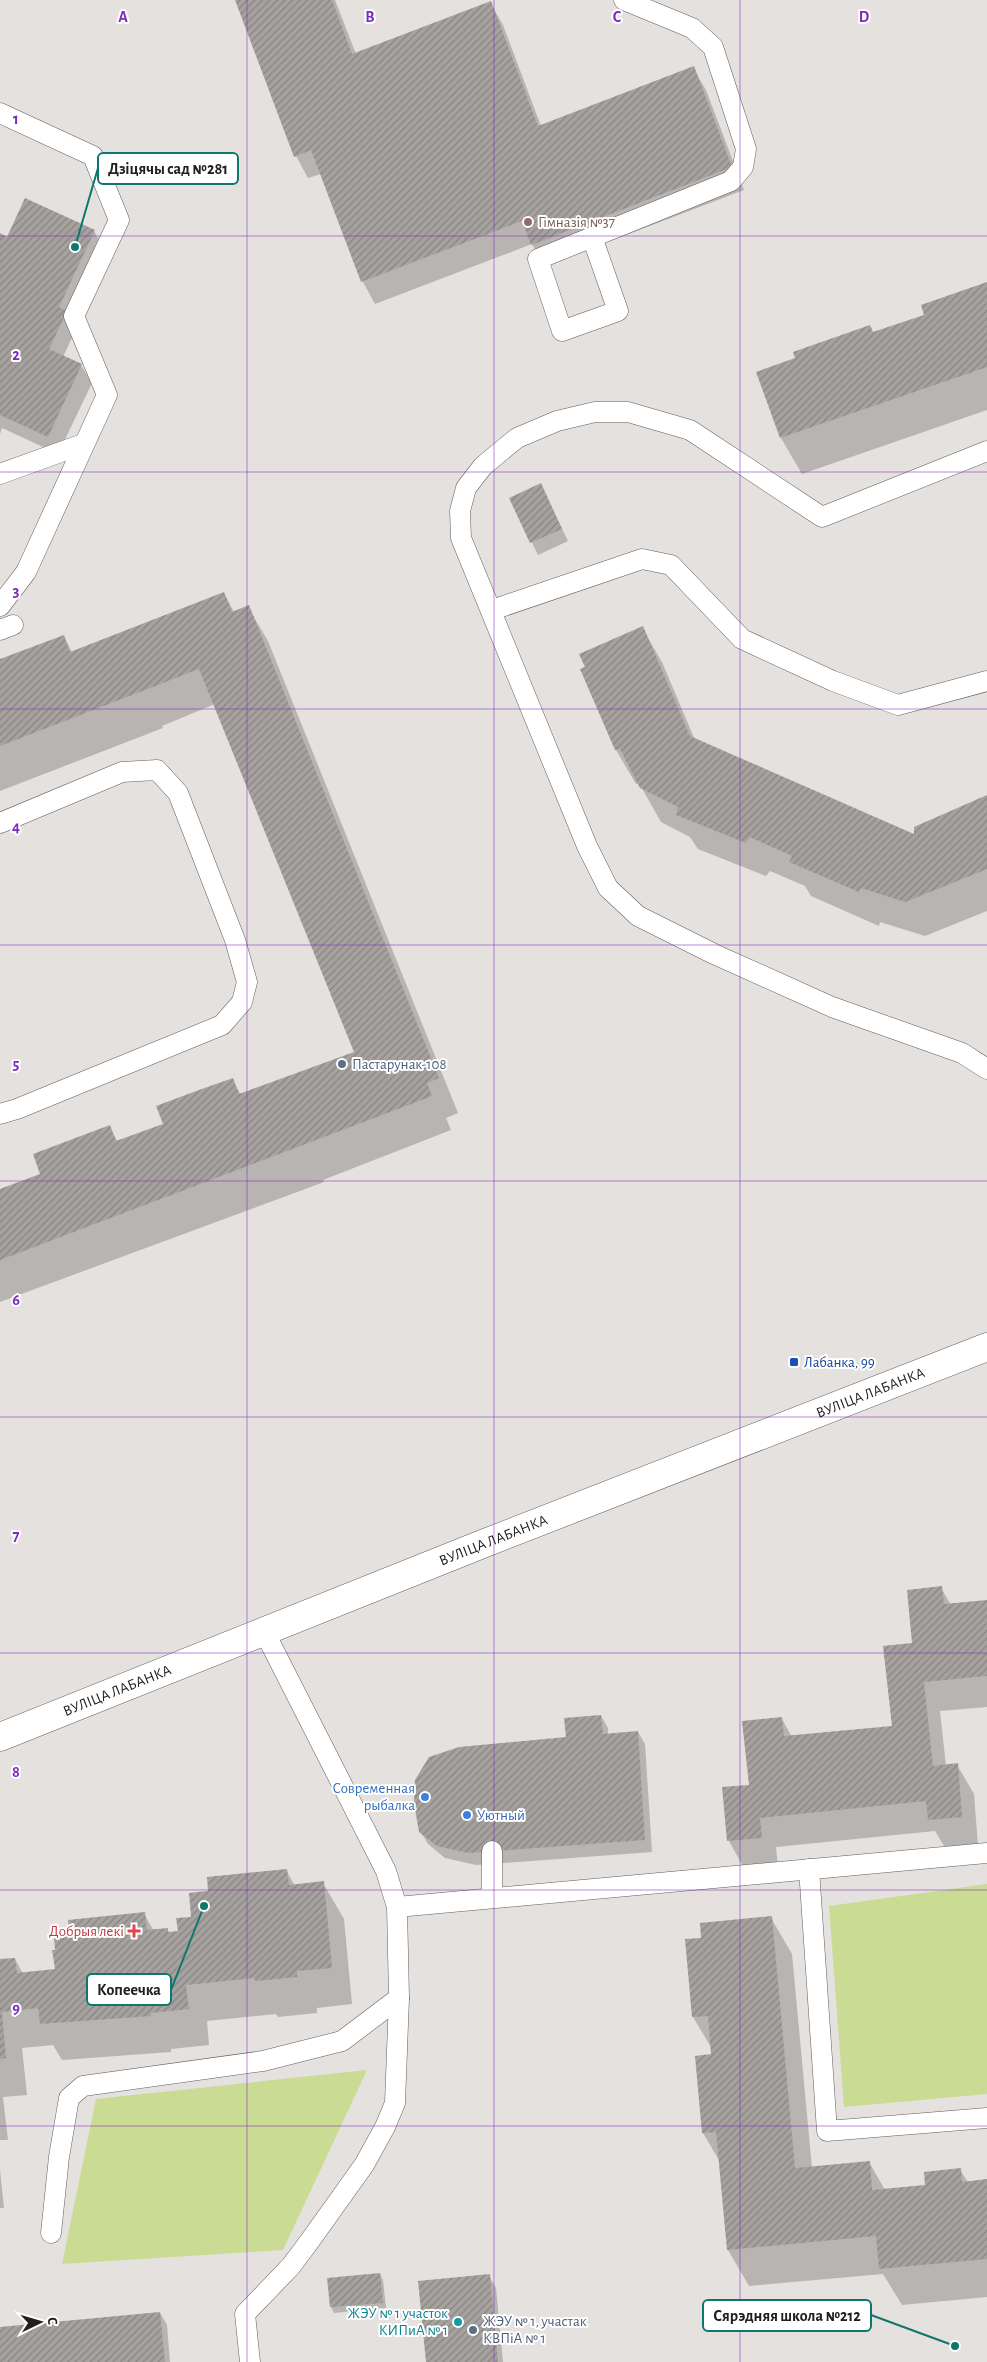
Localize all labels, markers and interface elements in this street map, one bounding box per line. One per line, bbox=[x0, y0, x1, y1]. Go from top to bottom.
text: A bbox=[118, 9, 128, 25]
text: B bbox=[365, 9, 375, 25]
text: C bbox=[613, 9, 622, 25]
text: D bbox=[859, 9, 870, 25]
text: 1 bbox=[13, 111, 19, 127]
callout: Дзіцячы сад №281 bbox=[98, 153, 238, 184]
text: Дзіцячы сад №281 bbox=[108, 161, 228, 177]
place label: Гімназія №37 bbox=[538, 215, 615, 230]
marker: Гімназія №37 bbox=[522, 216, 534, 228]
text: 2 bbox=[12, 347, 20, 363]
text: 3 bbox=[13, 583, 20, 599]
text: 4 bbox=[12, 819, 20, 835]
text: 5 bbox=[13, 1056, 20, 1072]
place label: Пастарунак-108 bbox=[352, 1057, 447, 1072]
marker: Пастарунак-108 bbox=[336, 1058, 348, 1070]
text: 6 bbox=[12, 1292, 20, 1308]
place label: Лабанка, 99 bbox=[804, 1355, 875, 1370]
marker: Лабанка, 99 bbox=[788, 1356, 800, 1368]
street label: ВУЛІЦА ЛАБАНКА bbox=[814, 1365, 927, 1421]
street label: ВУЛІЦА ЛАБАНКА bbox=[437, 1512, 550, 1569]
text: 7 bbox=[13, 1528, 20, 1544]
street label: ВУЛІЦА ЛАБАНКА bbox=[61, 1662, 173, 1719]
text: 8 bbox=[12, 1764, 20, 1780]
place label: Современная рыбалка bbox=[333, 1781, 415, 1813]
marker: Современная рыбалка bbox=[419, 1791, 431, 1803]
place label: Уютный bbox=[477, 1808, 525, 1823]
marker: Уютный bbox=[461, 1809, 473, 1821]
place label: Добрыя лекі bbox=[49, 1924, 124, 1939]
marker: Добрыя лекі bbox=[128, 1925, 140, 1937]
callout: Копеечка bbox=[87, 1974, 171, 2005]
text: Копеечка bbox=[97, 1982, 161, 1998]
text: 9 bbox=[12, 2000, 20, 2016]
north arrow bbox=[15, 2297, 65, 2347]
callout: Сярэдняя школа №212 bbox=[703, 2300, 871, 2331]
place label: ЖЭУ № 1 участок КИПиА № 1 bbox=[348, 2306, 448, 2338]
text: Сярэдняя школа №212 bbox=[713, 2308, 861, 2324]
place label: ЖЭУ № 1, участак КВПіА № 1 bbox=[483, 2314, 587, 2346]
text: С bbox=[45, 2316, 59, 2326]
marker: ЖЭУ № 1 участок КИПиА № 1 bbox=[452, 2316, 464, 2328]
marker: ЖЭУ № 1, участак КВПіА № 1 bbox=[467, 2324, 479, 2336]

